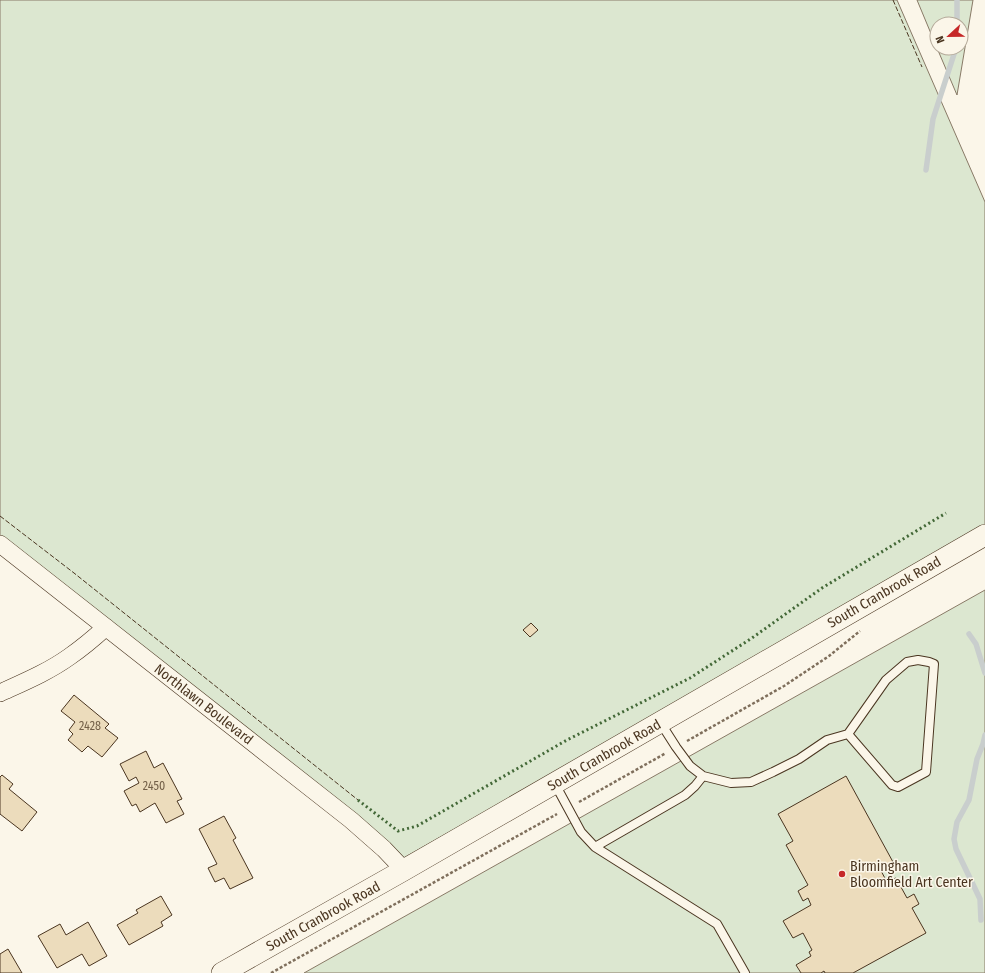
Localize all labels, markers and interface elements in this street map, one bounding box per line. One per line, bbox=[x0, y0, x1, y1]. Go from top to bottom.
north arrow bbox=[929, 16, 969, 56]
text: N bbox=[933, 34, 947, 45]
street label: South Cranbrook Road bbox=[825, 553, 944, 632]
street label: Northlawn Boulevard bbox=[151, 661, 256, 748]
street label: South Cranbrook Road bbox=[545, 716, 664, 795]
house number: 2428 bbox=[79, 719, 101, 733]
house number: 2450 bbox=[143, 779, 165, 793]
place label: Birmingham Bloomfield Art Center bbox=[850, 858, 973, 891]
marker: Birmingham Bloomfield Art Center bbox=[837, 869, 847, 879]
street label: South Cranbrook Road bbox=[263, 878, 383, 955]

